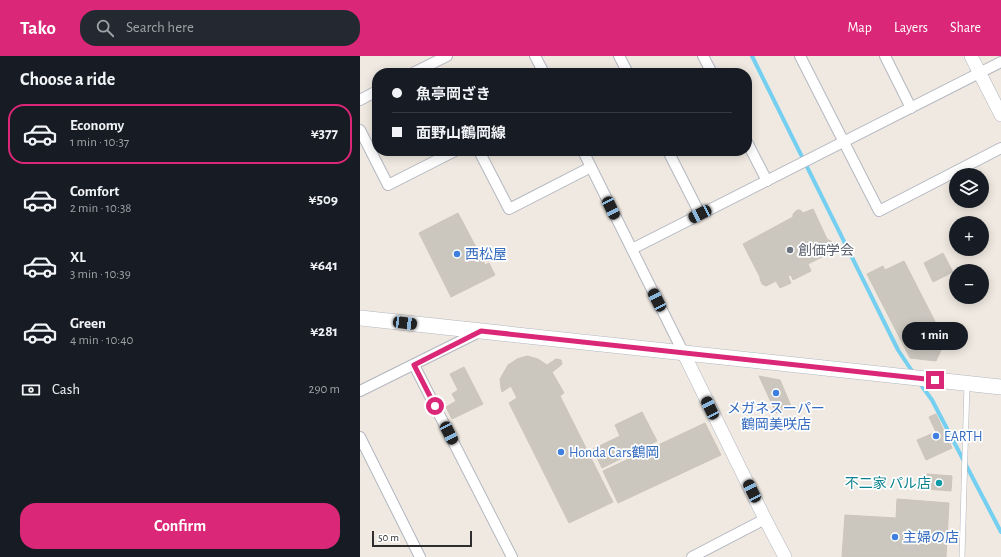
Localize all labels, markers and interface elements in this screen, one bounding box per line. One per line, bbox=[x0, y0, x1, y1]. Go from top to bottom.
search box bbox=[80, 10, 360, 46]
icon: search bbox=[94, 17, 116, 39]
text: Tako bbox=[20, 19, 56, 38]
text: Search here bbox=[126, 20, 194, 35]
text: Map bbox=[847, 21, 872, 35]
text: Layers bbox=[894, 21, 928, 35]
text: Share bbox=[950, 21, 981, 35]
text: Choose a ride bbox=[20, 71, 115, 89]
text: 魚亭岡ざき bbox=[416, 87, 491, 102]
icon: car bbox=[22, 116, 58, 152]
text: Economy bbox=[70, 118, 124, 133]
text: ¥377 bbox=[311, 126, 338, 141]
text: 面野山鶴岡線 bbox=[416, 126, 506, 141]
text: 1 min · 10:37 bbox=[70, 136, 129, 149]
map controls bbox=[949, 168, 989, 304]
button: layers bbox=[949, 168, 989, 208]
icon: car bbox=[22, 182, 58, 218]
text: Comfort bbox=[70, 184, 119, 199]
text: ¥509 bbox=[309, 192, 338, 207]
car bbox=[600, 195, 622, 221]
text: 2 min · 10:38 bbox=[70, 202, 131, 215]
car bbox=[687, 203, 713, 225]
button: + bbox=[949, 216, 989, 256]
place label: 創価学会 bbox=[798, 243, 854, 258]
marker: 創価学会 bbox=[785, 245, 795, 255]
place label: 西松屋 bbox=[465, 247, 507, 262]
icon: car bbox=[22, 248, 58, 284]
marker: 西松屋 bbox=[452, 249, 462, 259]
text: XL bbox=[70, 250, 86, 265]
text: ¥641 bbox=[310, 258, 338, 273]
button: − bbox=[949, 264, 989, 304]
text: 3 min · 10:39 bbox=[70, 268, 131, 281]
car bbox=[646, 287, 668, 313]
icon: car bbox=[22, 314, 58, 350]
text: Green bbox=[70, 316, 106, 331]
car bbox=[392, 316, 418, 330]
callout: 1 min bbox=[902, 322, 968, 350]
text: ¥281 bbox=[310, 324, 338, 339]
text: 1 min bbox=[921, 329, 949, 342]
text: 4 min · 10:40 bbox=[70, 334, 133, 347]
route end bbox=[926, 371, 944, 389]
icon: cash bbox=[20, 379, 42, 401]
text: Cash bbox=[52, 382, 80, 397]
text: 290 m bbox=[309, 383, 340, 396]
marker: メガネスーパー 鶴岡美咲店 bbox=[771, 388, 781, 398]
car bbox=[699, 395, 721, 421]
route start bbox=[426, 397, 444, 415]
place label: メガネスーパー 鶴岡美咲店 bbox=[727, 401, 825, 432]
car bbox=[438, 420, 460, 446]
place label: EARTH bbox=[944, 430, 983, 444]
marker: EARTH bbox=[931, 431, 941, 441]
place label: Honda Cars鶴岡 bbox=[569, 445, 660, 460]
marker: Honda Cars鶴岡 bbox=[556, 447, 566, 457]
place label: 不二家 パル店 bbox=[845, 476, 931, 491]
car bbox=[741, 478, 763, 504]
marker: 不二家 パル店 bbox=[934, 478, 944, 488]
button: Confirm bbox=[20, 503, 340, 549]
scale bar bbox=[372, 529, 472, 548]
place label: 主婦の店 bbox=[903, 530, 959, 545]
text: 50 m bbox=[378, 532, 399, 543]
marker: 主婦の店 bbox=[890, 532, 900, 542]

